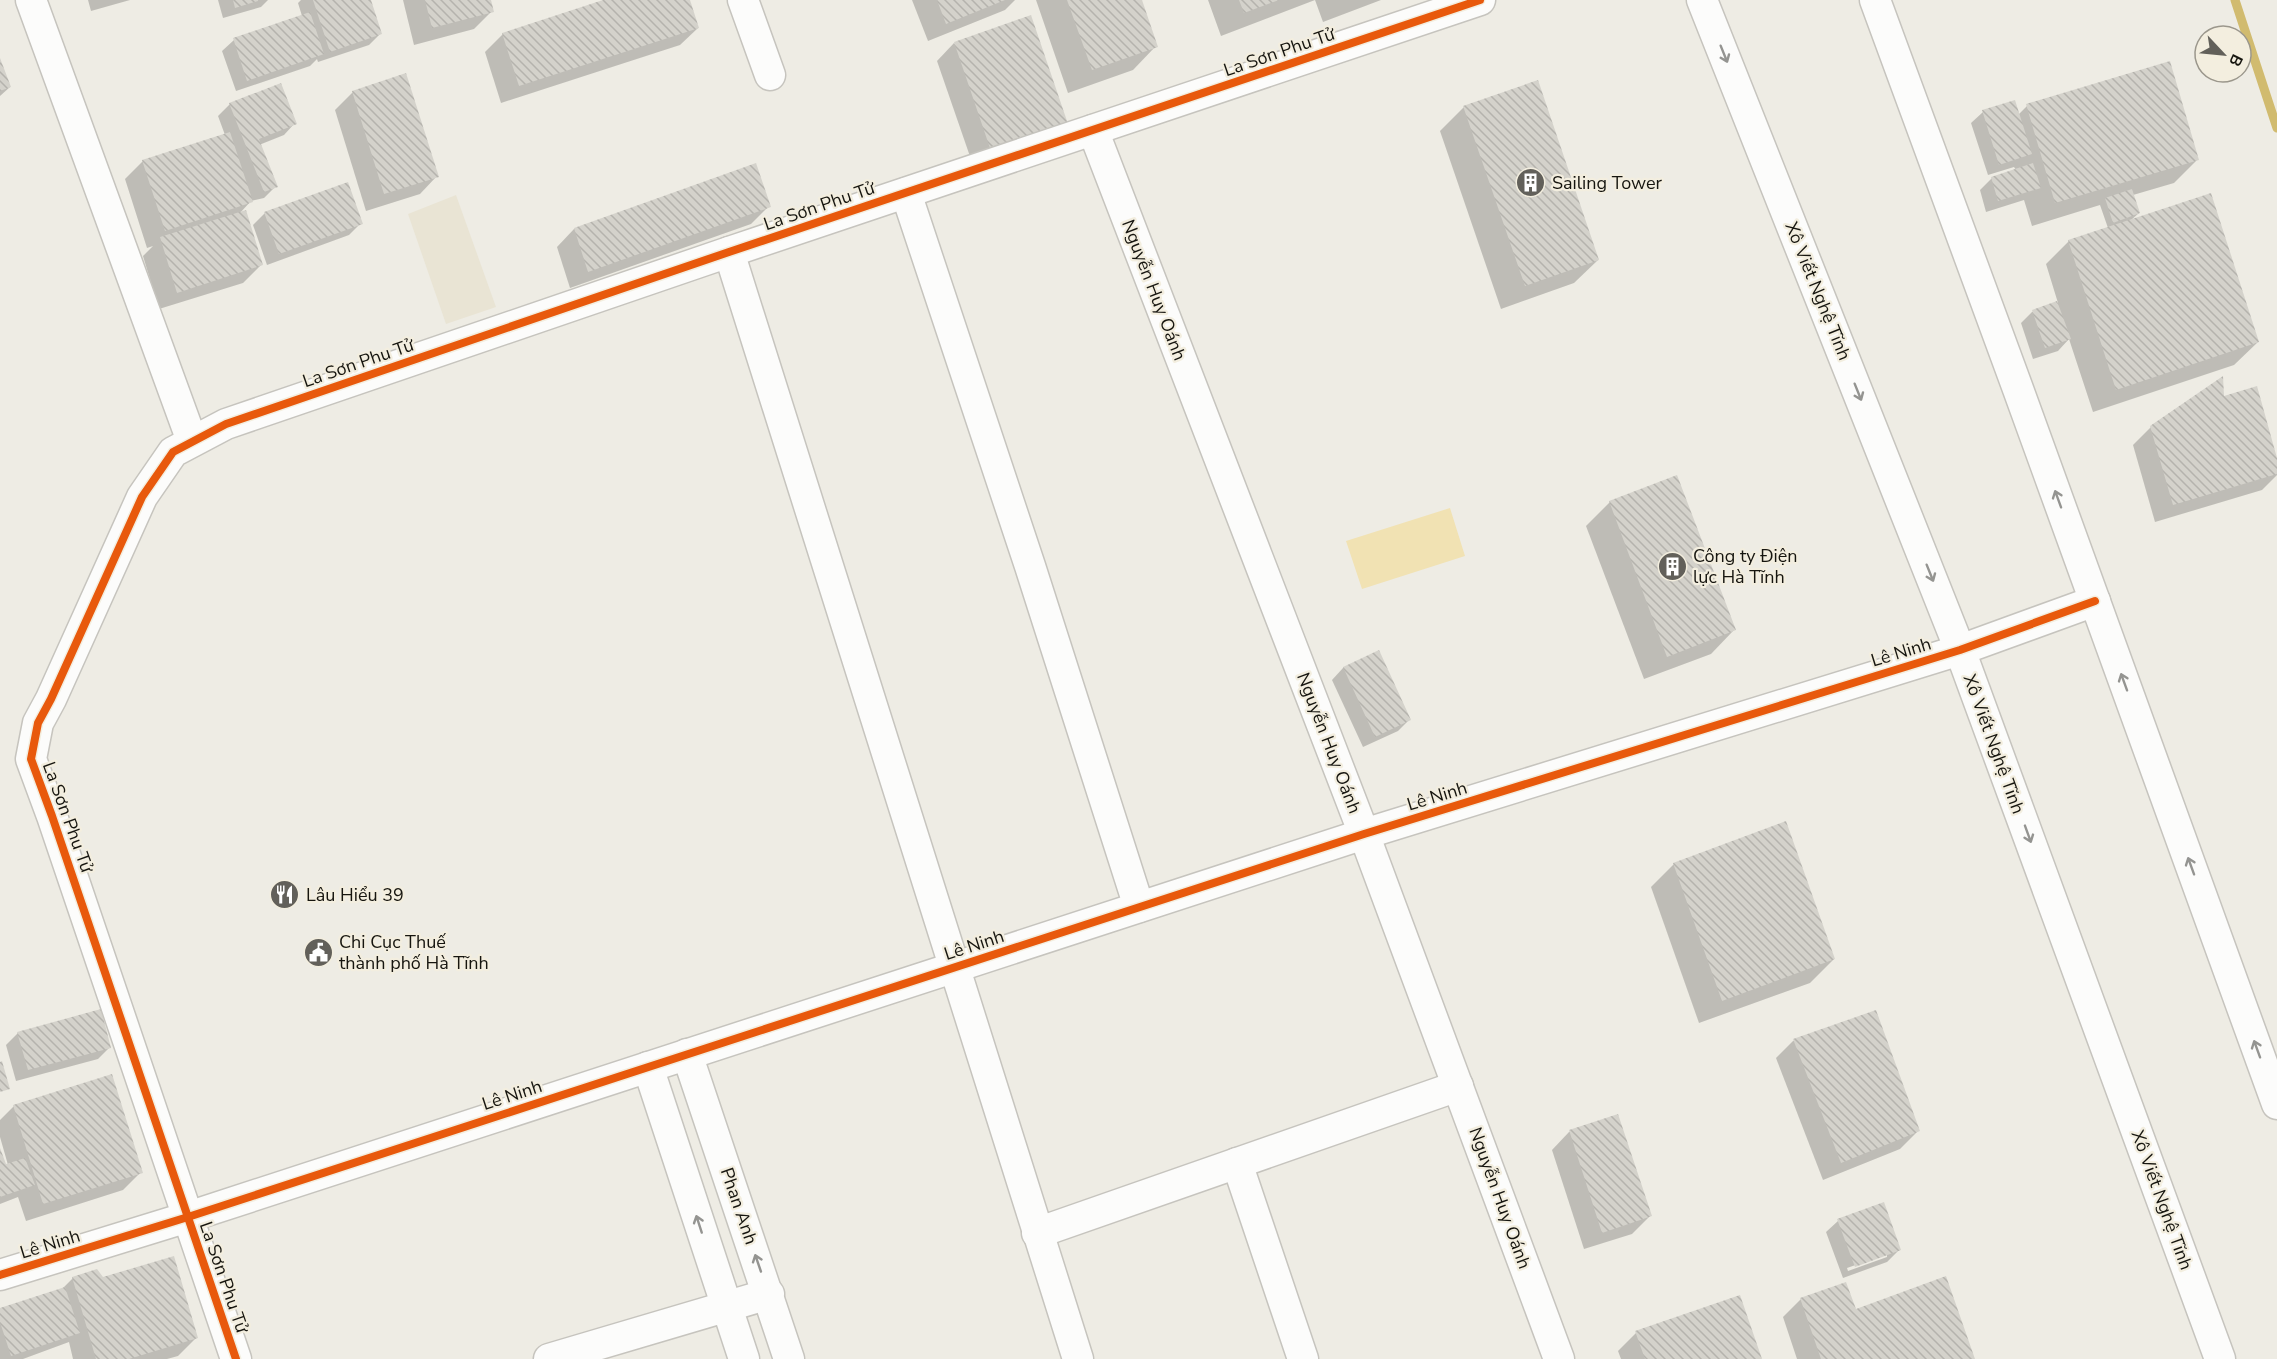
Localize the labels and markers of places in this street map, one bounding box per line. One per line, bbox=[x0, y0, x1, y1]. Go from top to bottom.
building icon: Sailing Tower bbox=[1515, 167, 1547, 199]
place label: Sailing Tower bbox=[1552, 171, 1663, 195]
place label: Công ty Điện lực Hà Tĩnh bbox=[1693, 544, 1798, 589]
building icon: Công ty Điện lực Hà Tĩnh bbox=[1656, 550, 1688, 582]
restaurant icon: Lâu Hiểu 39 bbox=[269, 879, 301, 911]
place label: Lâu Hiểu 39 bbox=[306, 883, 404, 907]
place label: Chi Cục Thuế thành phố Hà Tĩnh bbox=[339, 930, 489, 975]
public building icon: Chi Cục Thuế thành phố Hà Tĩnh bbox=[302, 936, 334, 968]

